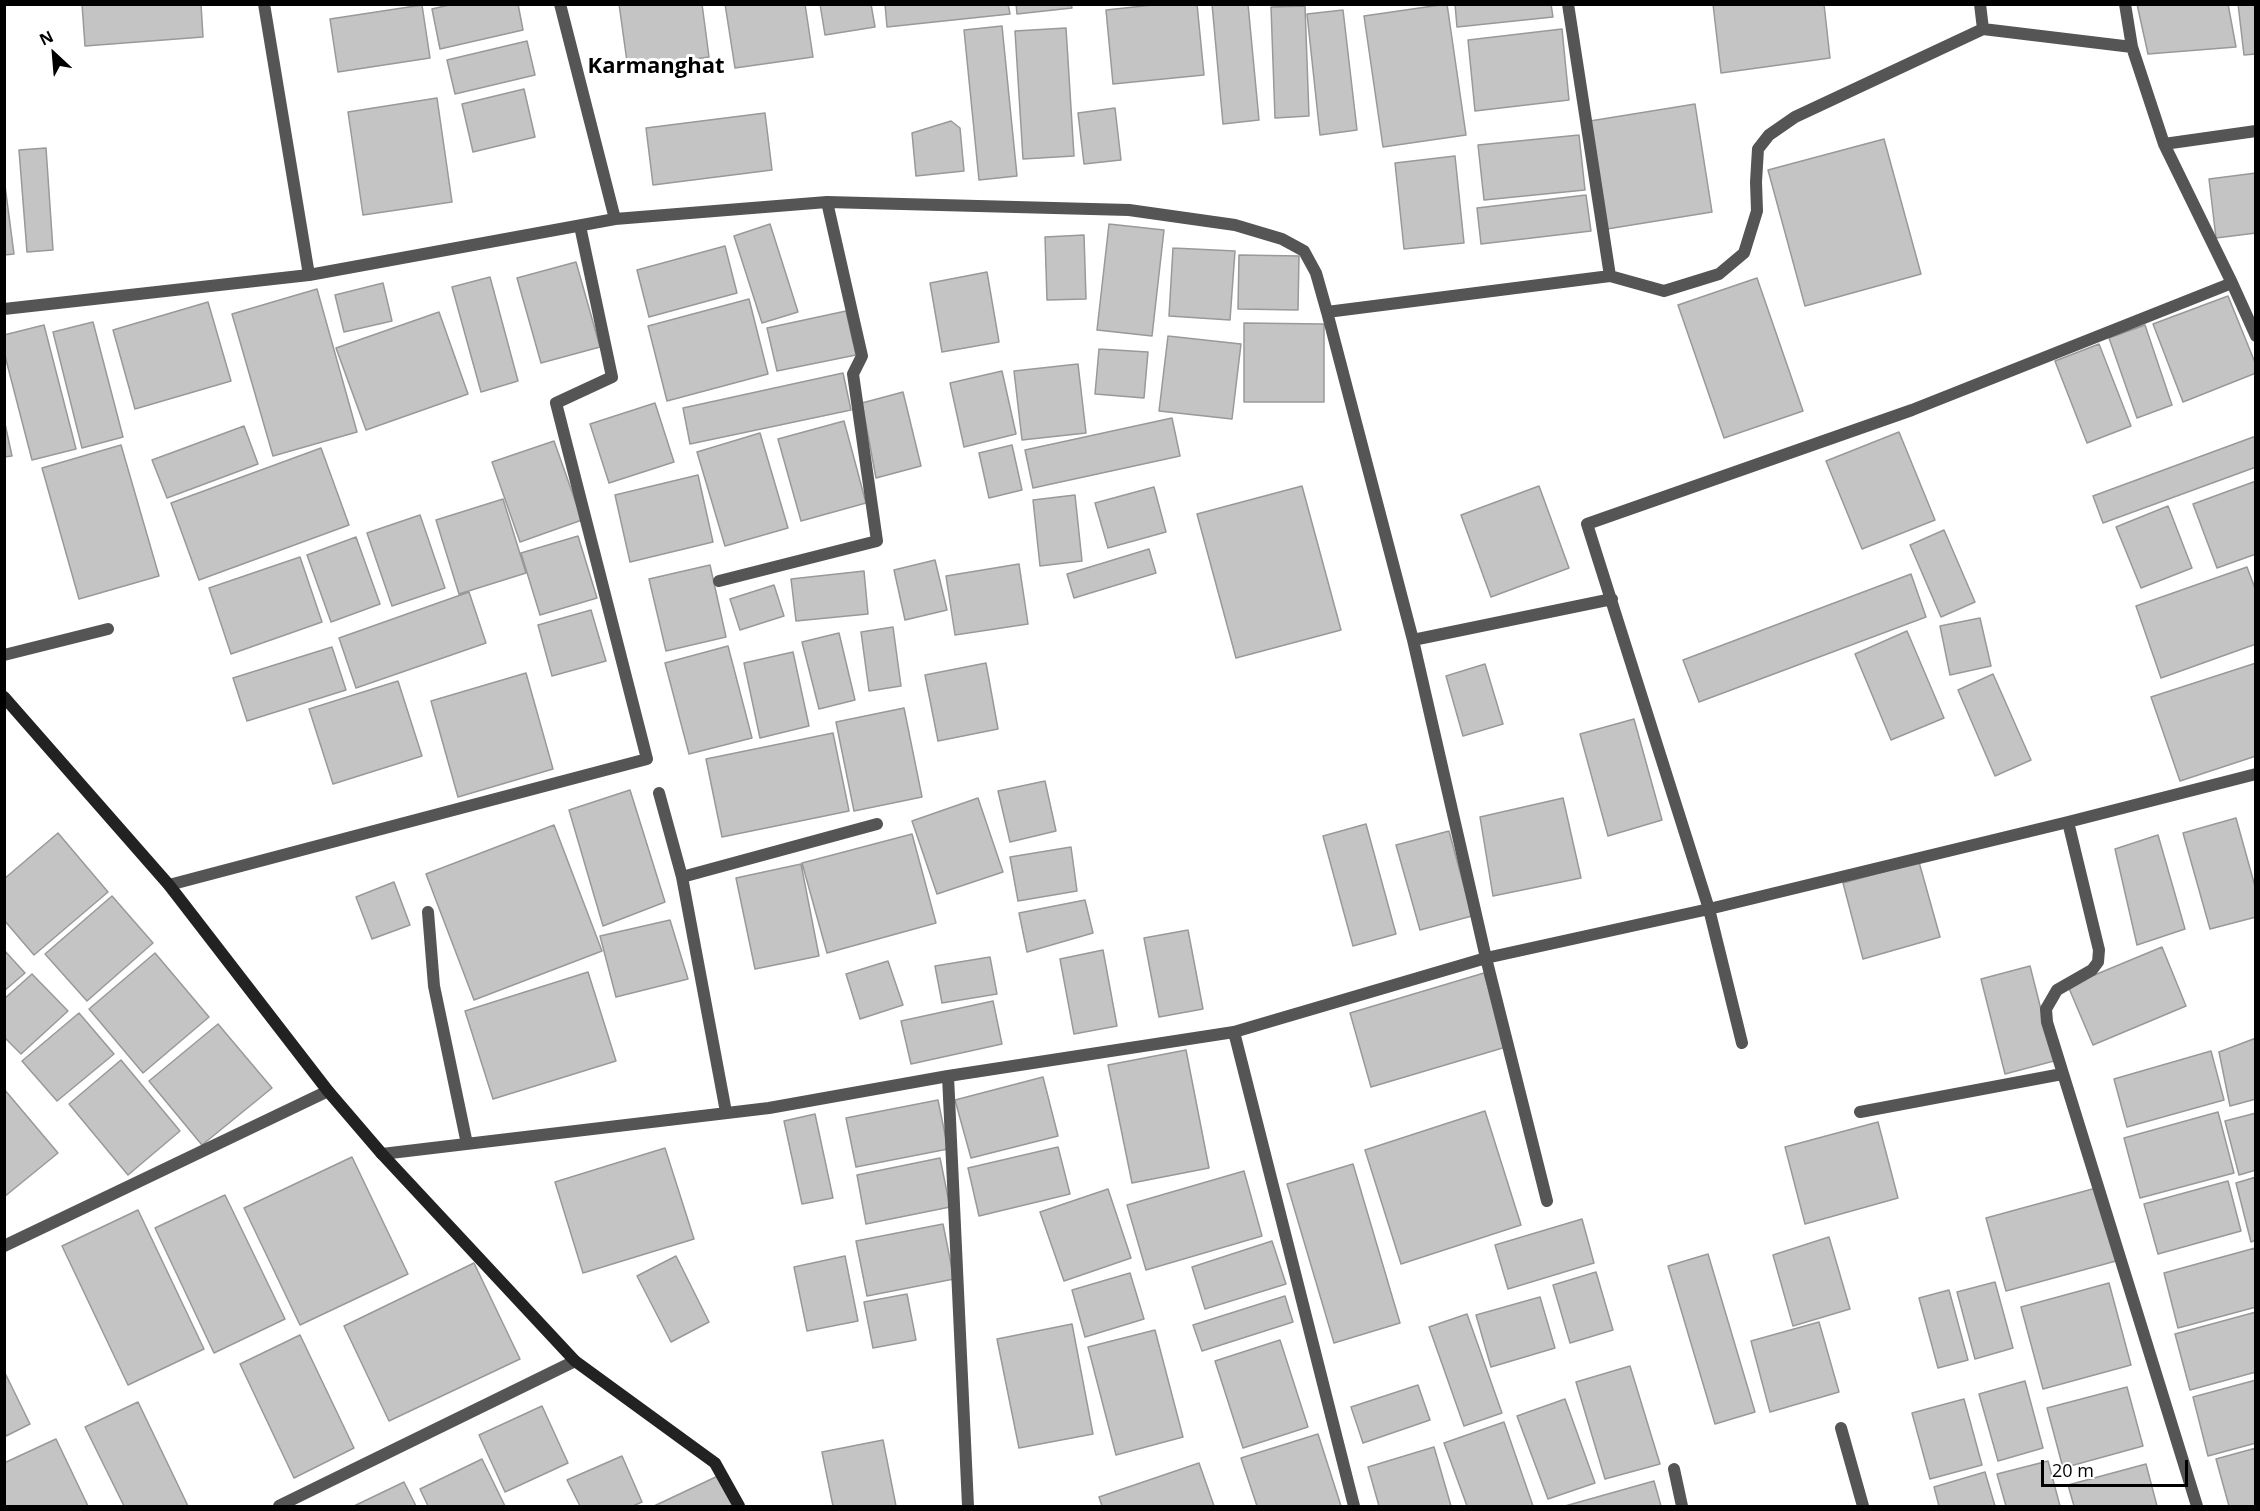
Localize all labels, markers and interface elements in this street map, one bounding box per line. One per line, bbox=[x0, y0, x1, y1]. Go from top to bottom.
north arrow bbox=[24, 24, 84, 84]
text: N bbox=[35, 25, 57, 51]
district label: Karmanghat bbox=[588, 54, 724, 80]
scale bar bbox=[2044, 1448, 2191, 1486]
text: 20 m bbox=[2052, 1458, 2094, 1482]

